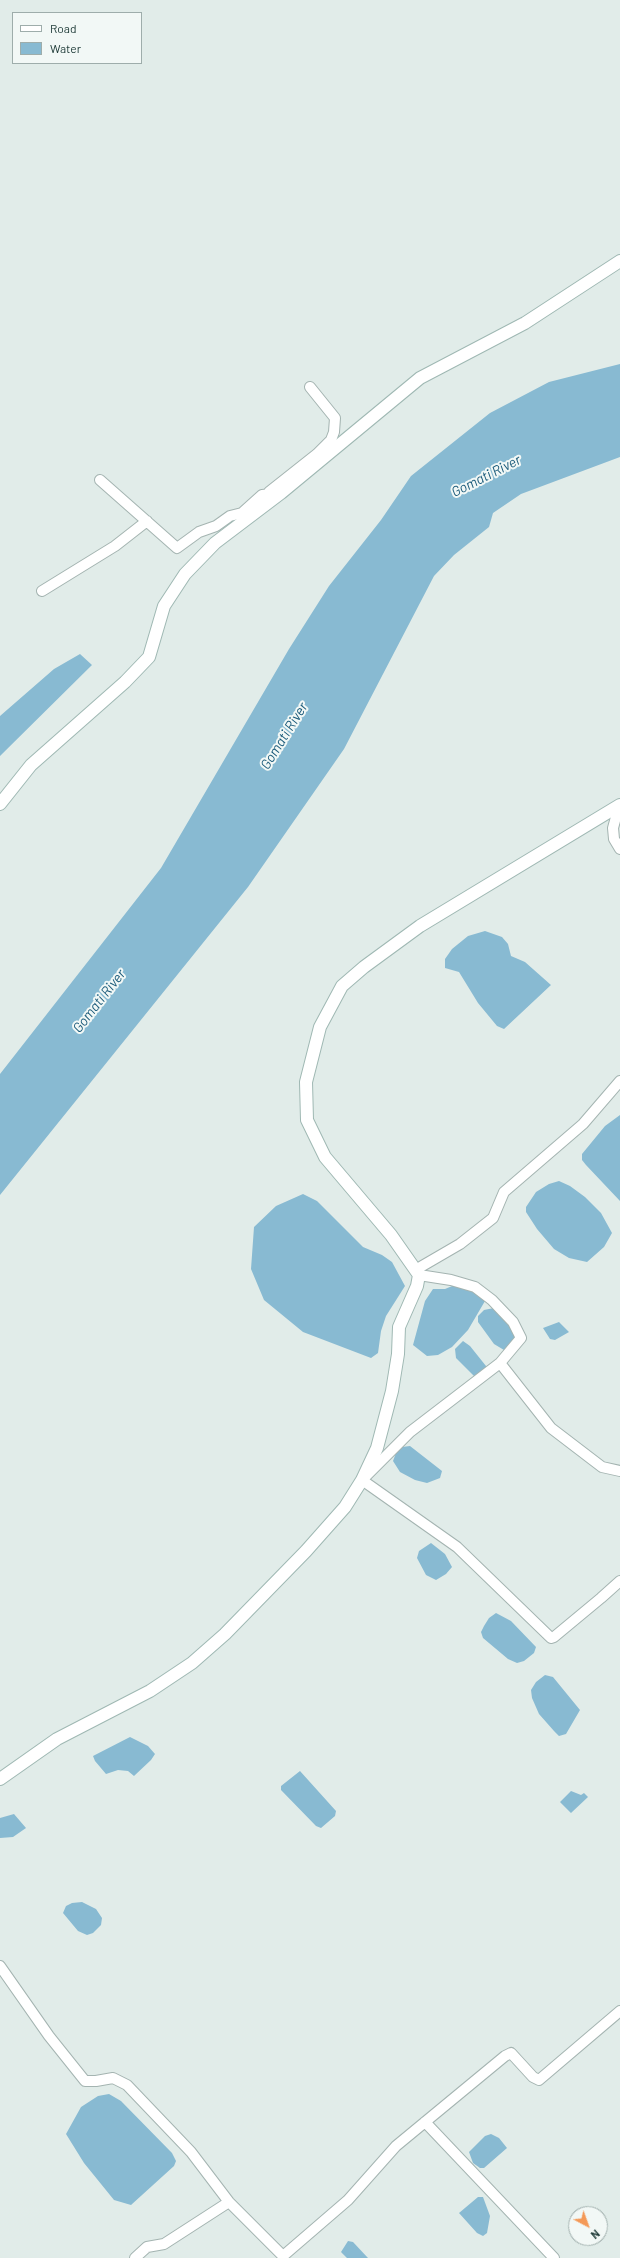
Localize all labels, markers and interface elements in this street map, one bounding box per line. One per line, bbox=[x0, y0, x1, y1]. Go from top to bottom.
legend bbox=[12, 12, 142, 64]
text: Road bbox=[50, 21, 77, 35]
text: Water bbox=[50, 41, 81, 55]
water label: Gomati River bbox=[448, 451, 524, 501]
water label: Gomati River bbox=[257, 699, 311, 773]
water label: Gomati River bbox=[69, 966, 129, 1036]
north arrow bbox=[568, 2206, 608, 2246]
text: N bbox=[589, 2227, 603, 2242]

